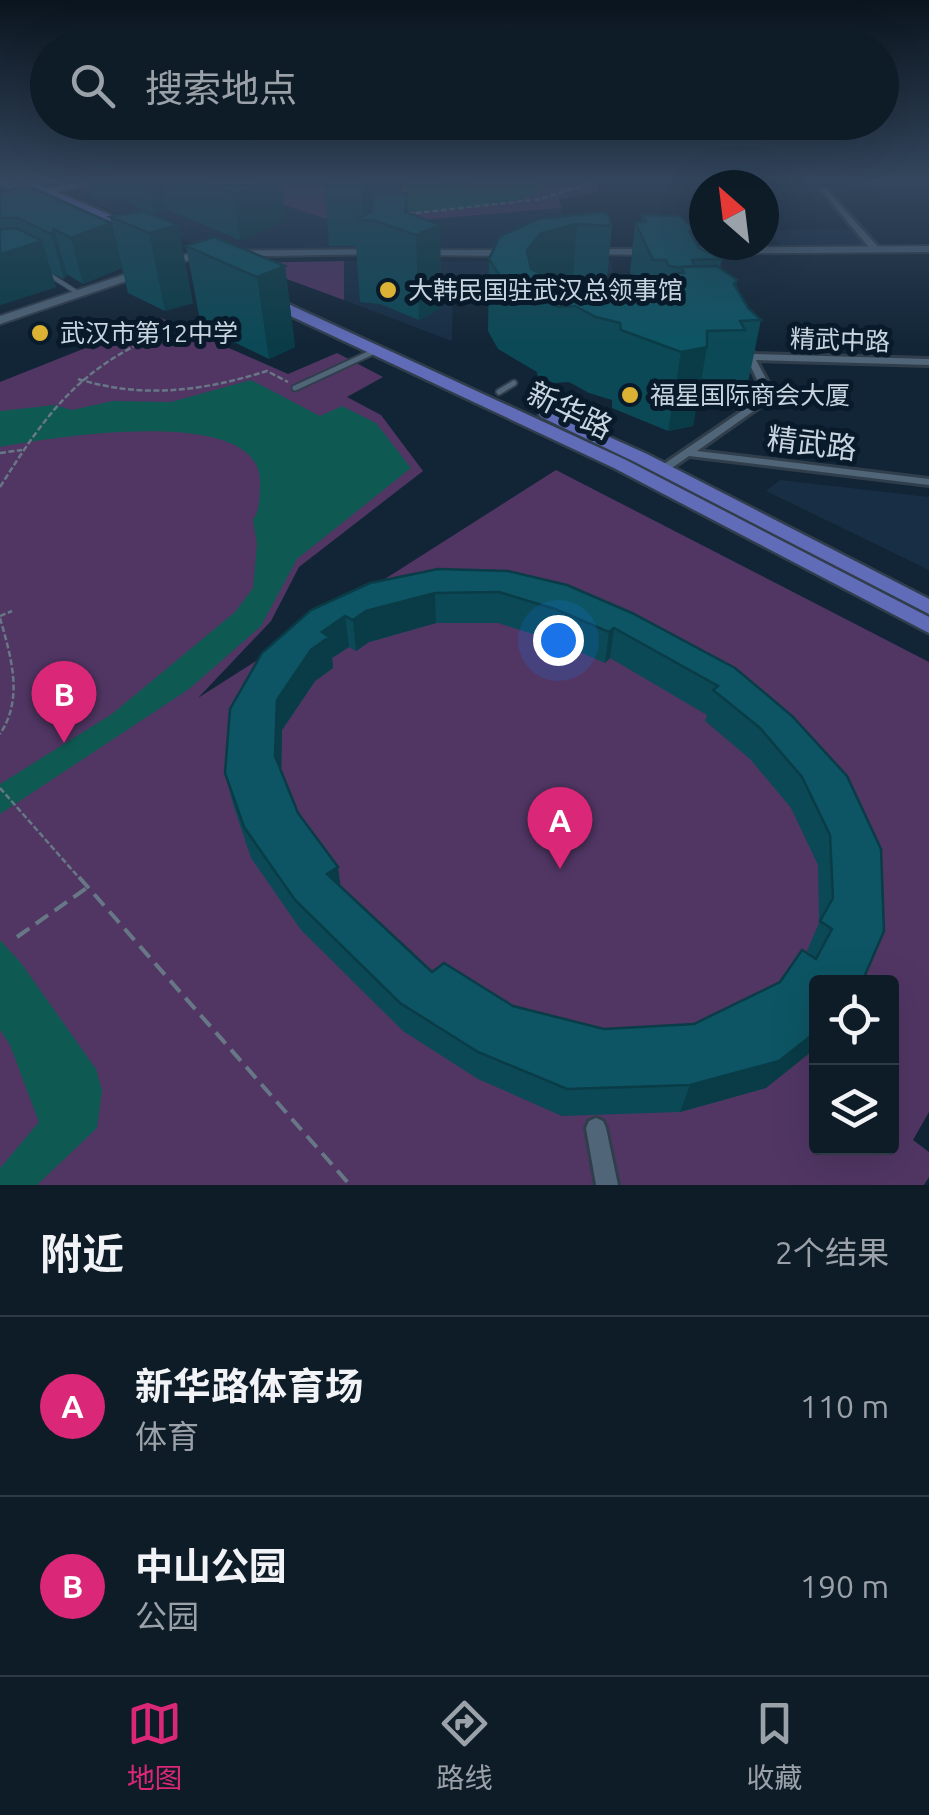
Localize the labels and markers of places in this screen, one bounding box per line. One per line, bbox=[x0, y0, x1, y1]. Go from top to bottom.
place label: 大韩民国驻武汉总领事馆 bbox=[408, 276, 683, 304]
marker: 大韩民国驻武汉总领事馆 bbox=[377, 279, 399, 301]
place label: 武汉市第12中学 bbox=[60, 319, 238, 347]
marker: 武汉市第12中学 bbox=[29, 322, 51, 344]
place label: 福星国际商会大厦 bbox=[650, 381, 850, 409]
marker: 福星国际商会大厦 bbox=[619, 384, 641, 406]
pin: B bbox=[32, 660, 96, 743]
pin: A bbox=[528, 786, 592, 869]

